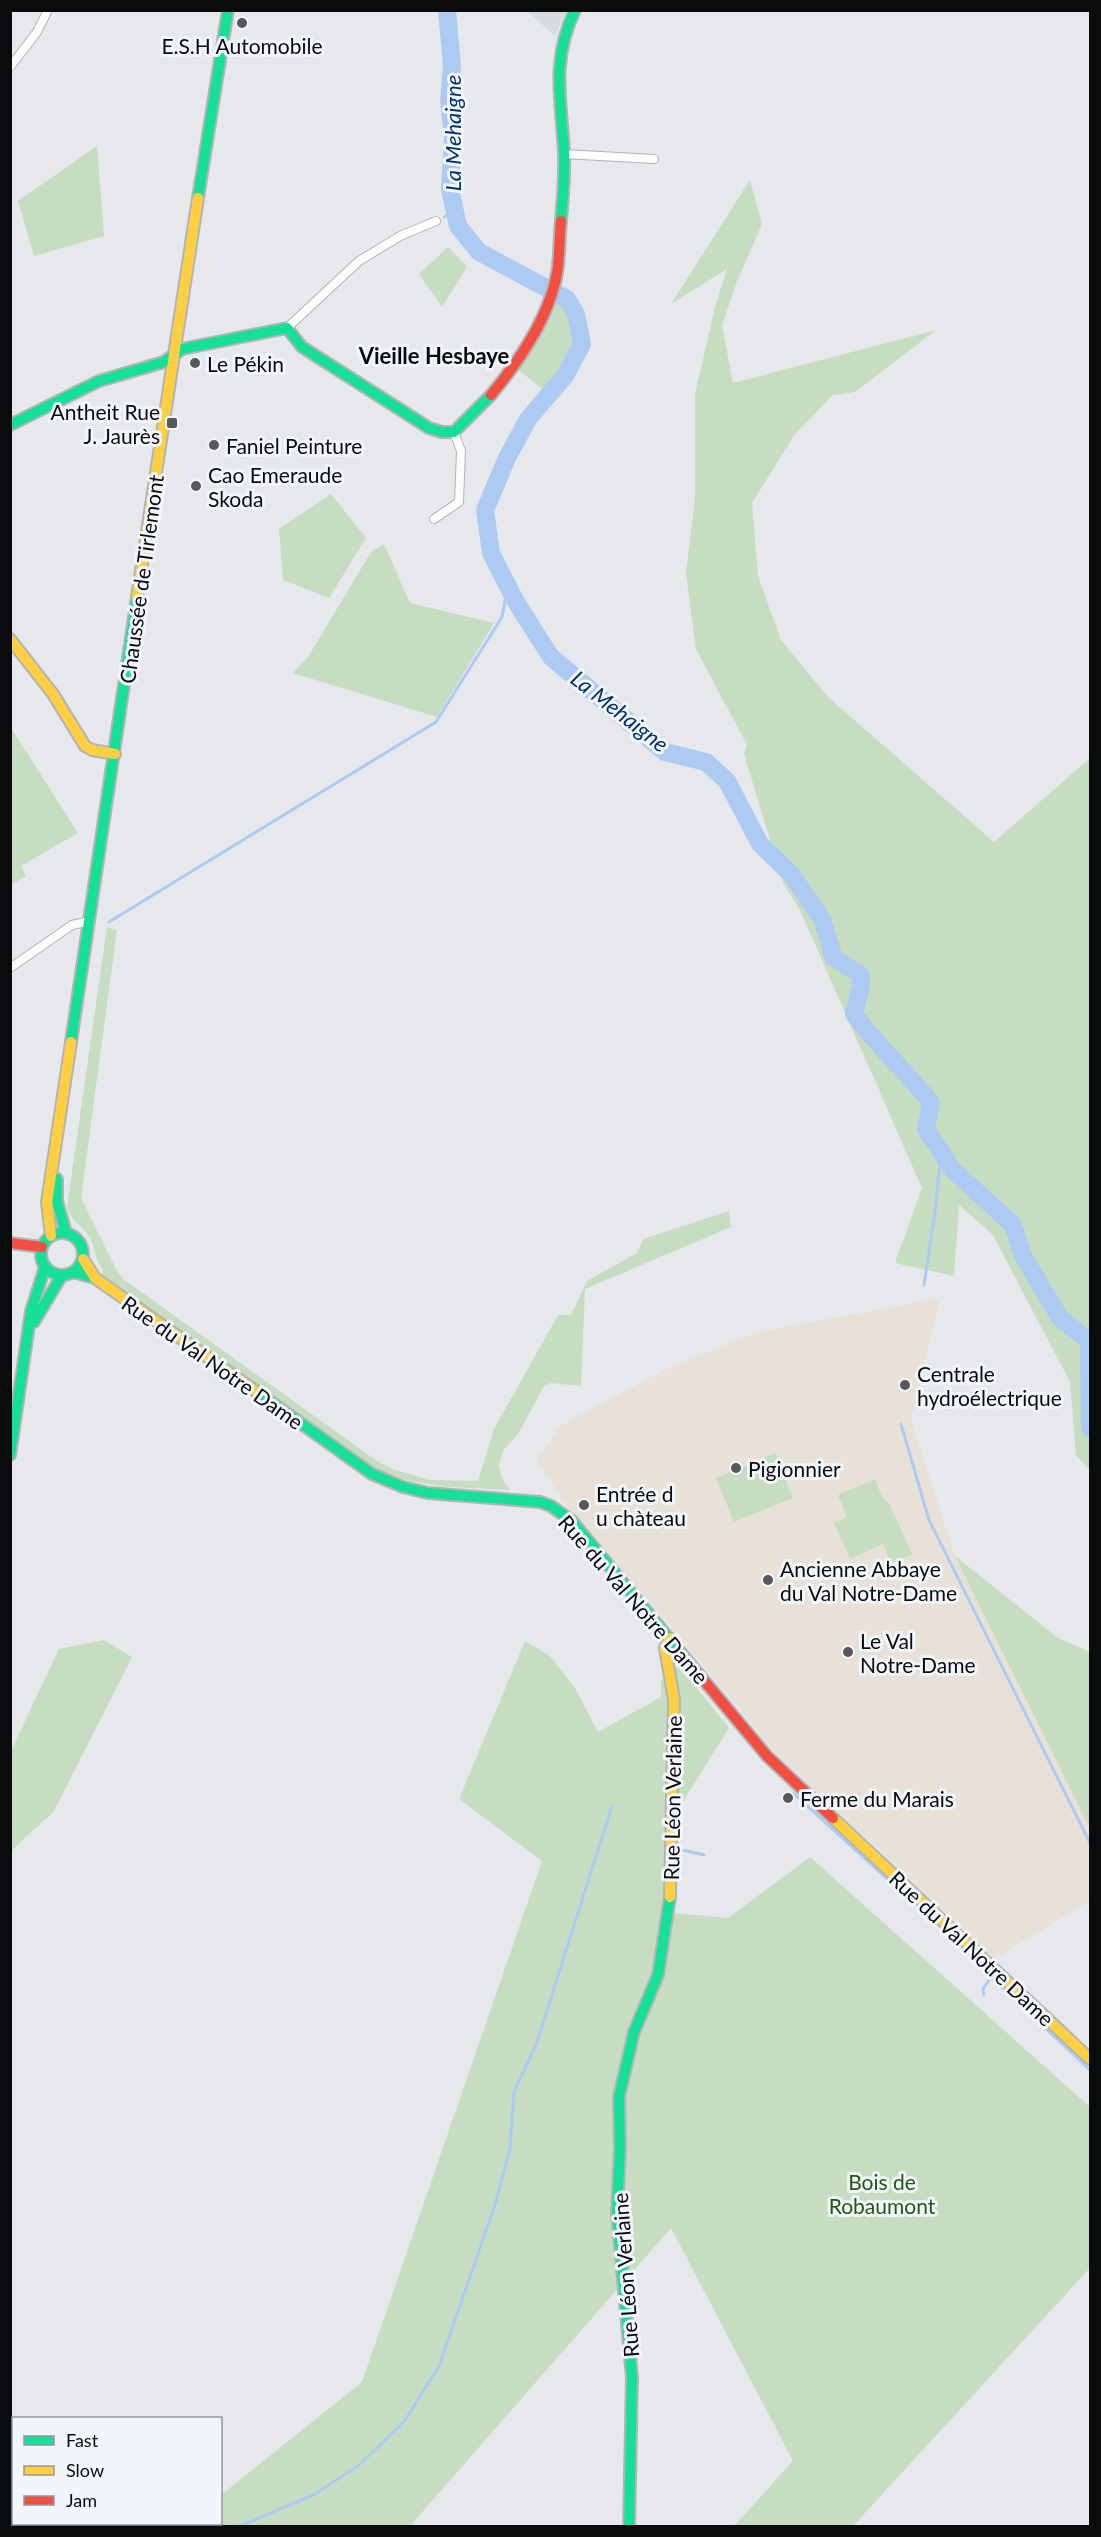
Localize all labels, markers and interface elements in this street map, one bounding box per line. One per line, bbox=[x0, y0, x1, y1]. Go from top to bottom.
marker: E.S.H Automobile bbox=[235, 16, 249, 30]
place label: E.S.H Automobile bbox=[161, 33, 323, 58]
water label: La Mehaigne bbox=[439, 75, 466, 191]
district label: Vieille Hesbaye bbox=[358, 342, 510, 369]
place label: Le Pékin bbox=[207, 351, 284, 376]
marker: Le Pékin bbox=[188, 356, 202, 370]
place label: Antheit Rue J. Jaurès bbox=[50, 399, 160, 448]
marker: Antheit Rue J. Jaurès bbox=[165, 416, 179, 430]
place label: Faniel Peinture bbox=[226, 433, 362, 458]
marker: Faniel Peinture bbox=[207, 438, 221, 452]
place label: Cao Emeraude Skoda bbox=[208, 462, 342, 511]
street label: Chaussée de Tirlemont bbox=[114, 473, 168, 685]
marker: Cao Emeraude Skoda bbox=[189, 479, 203, 493]
water label: La Mehaigne bbox=[566, 665, 674, 757]
street label: Rue du Val Notre Dame bbox=[118, 1290, 308, 1434]
place label: Centrale hydroélectrique bbox=[917, 1361, 1062, 1410]
marker: Centrale hydroélectrique bbox=[898, 1378, 912, 1392]
place label: Pigionnier bbox=[748, 1456, 841, 1481]
marker: Pigionnier bbox=[729, 1461, 743, 1475]
place label: Entrée d u chàteau bbox=[596, 1481, 686, 1530]
marker: Entrée d u chàteau bbox=[577, 1498, 591, 1512]
street label: Rue du Val Notre Dame bbox=[554, 1509, 714, 1689]
place label: Ancienne Abbaye du Val Notre-Dame bbox=[780, 1556, 957, 1605]
marker: Ancienne Abbaye du Val Notre-Dame bbox=[761, 1573, 775, 1587]
place label: Le Val Notre-Dame bbox=[860, 1628, 976, 1677]
marker: Le Val Notre-Dame bbox=[841, 1645, 855, 1659]
street label: Rue Léon Verlaine bbox=[658, 1715, 686, 1881]
place label: Ferme du Marais bbox=[800, 1786, 954, 1811]
marker: Ferme du Marais bbox=[781, 1791, 795, 1805]
street label: Rue du Val Notre Dame bbox=[885, 1865, 1059, 2031]
park label: Bois de Robaumont bbox=[829, 2169, 936, 2218]
street label: Rue Léon Verlaine bbox=[607, 2192, 643, 2358]
legend bbox=[12, 2417, 222, 2525]
text: Fast bbox=[66, 2429, 99, 2451]
text: Slow bbox=[66, 2459, 104, 2481]
text: Jam bbox=[66, 2489, 97, 2511]

